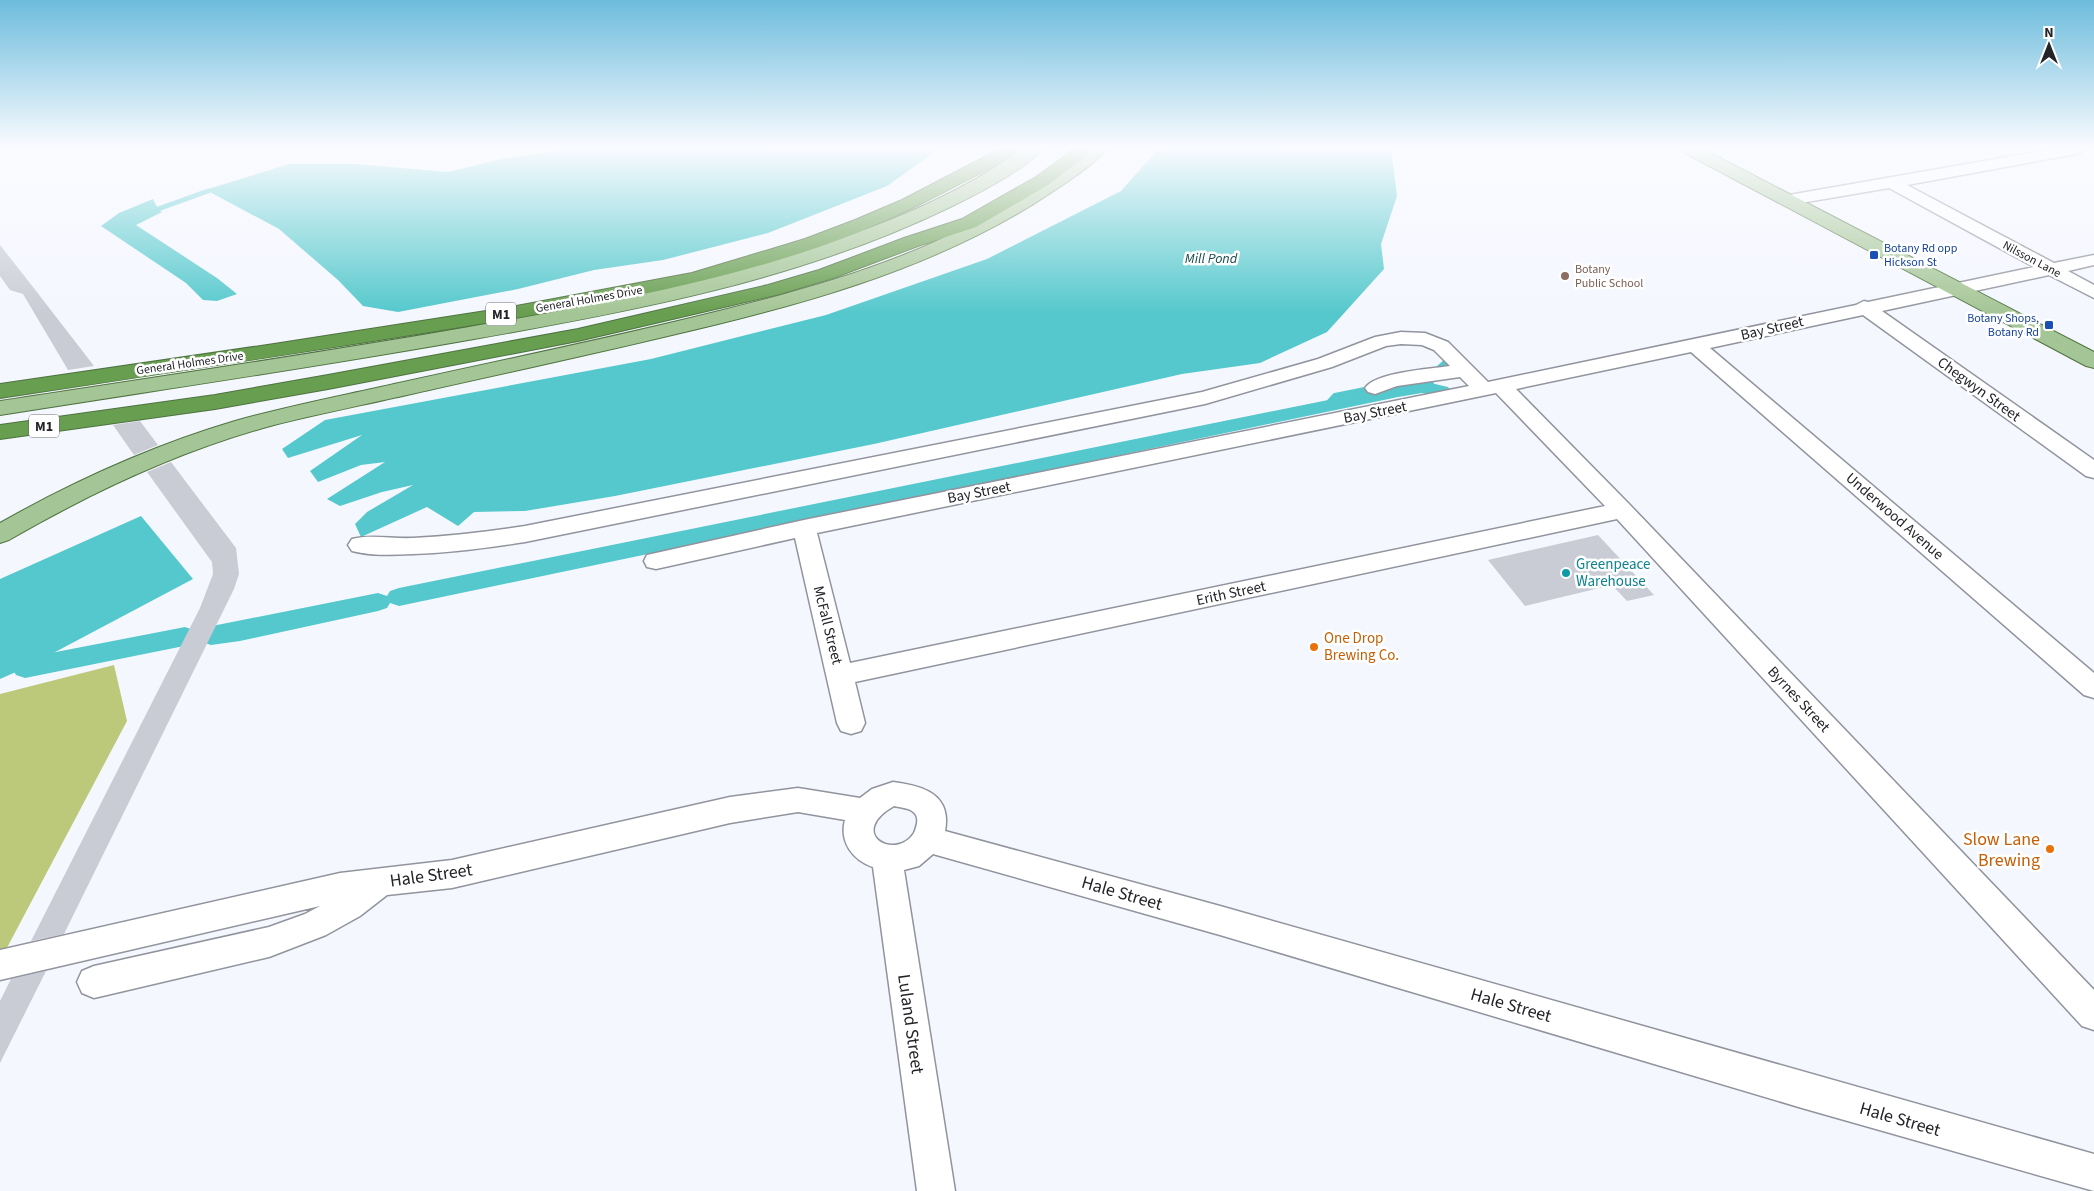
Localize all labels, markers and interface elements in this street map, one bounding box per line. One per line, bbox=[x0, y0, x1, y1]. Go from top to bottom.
north arrow bbox=[2024, 20, 2074, 70]
text: N bbox=[2044, 23, 2054, 43]
street label: Nilsson Lane bbox=[2000, 237, 2064, 282]
place label: Botany Rd opp Hickson St bbox=[1884, 240, 1958, 271]
water label: Mill Pond bbox=[1185, 249, 1238, 269]
marker: Botany Rd opp Hickson St bbox=[1868, 249, 1880, 261]
place label: Botany Public School bbox=[1575, 261, 1643, 292]
marker: Botany Public School bbox=[1559, 270, 1571, 282]
street label: General Holmes Drive bbox=[534, 282, 644, 317]
road number: M1 bbox=[486, 302, 516, 326]
place label: Botany Shops, Botany Rd bbox=[1967, 310, 2039, 341]
street label: Bay Street bbox=[1739, 311, 1806, 346]
marker: Botany Shops, Botany Rd bbox=[2043, 319, 2055, 331]
street label: General Holmes Drive bbox=[135, 348, 245, 379]
street label: Chegwyn Street bbox=[1933, 352, 2025, 427]
street label: Bay Street bbox=[1342, 396, 1408, 429]
road number: M1 bbox=[29, 414, 59, 438]
street label: Underwood Avenue bbox=[1841, 468, 1948, 565]
street label: Bay Street bbox=[946, 476, 1012, 509]
place label: Greenpeace Warehouse bbox=[1576, 554, 1650, 592]
marker: Greenpeace Warehouse bbox=[1560, 567, 1572, 579]
street label: Erith Street bbox=[1194, 576, 1268, 611]
street label: McFall Street bbox=[808, 584, 847, 667]
place label: One Drop Brewing Co. bbox=[1324, 628, 1399, 666]
marker: One Drop Brewing Co. bbox=[1308, 641, 1320, 653]
street label: Byrnes Street bbox=[1763, 662, 1835, 737]
place label: Slow Lane Brewing bbox=[1963, 827, 2040, 873]
marker: Slow Lane Brewing bbox=[2044, 843, 2056, 855]
street label: Hale Street bbox=[388, 857, 474, 894]
street label: Hale Street bbox=[1079, 870, 1165, 917]
street label: Luland Street bbox=[891, 973, 930, 1076]
street label: Hale Street bbox=[1468, 982, 1554, 1029]
street label: Hale Street bbox=[1857, 1096, 1943, 1143]

